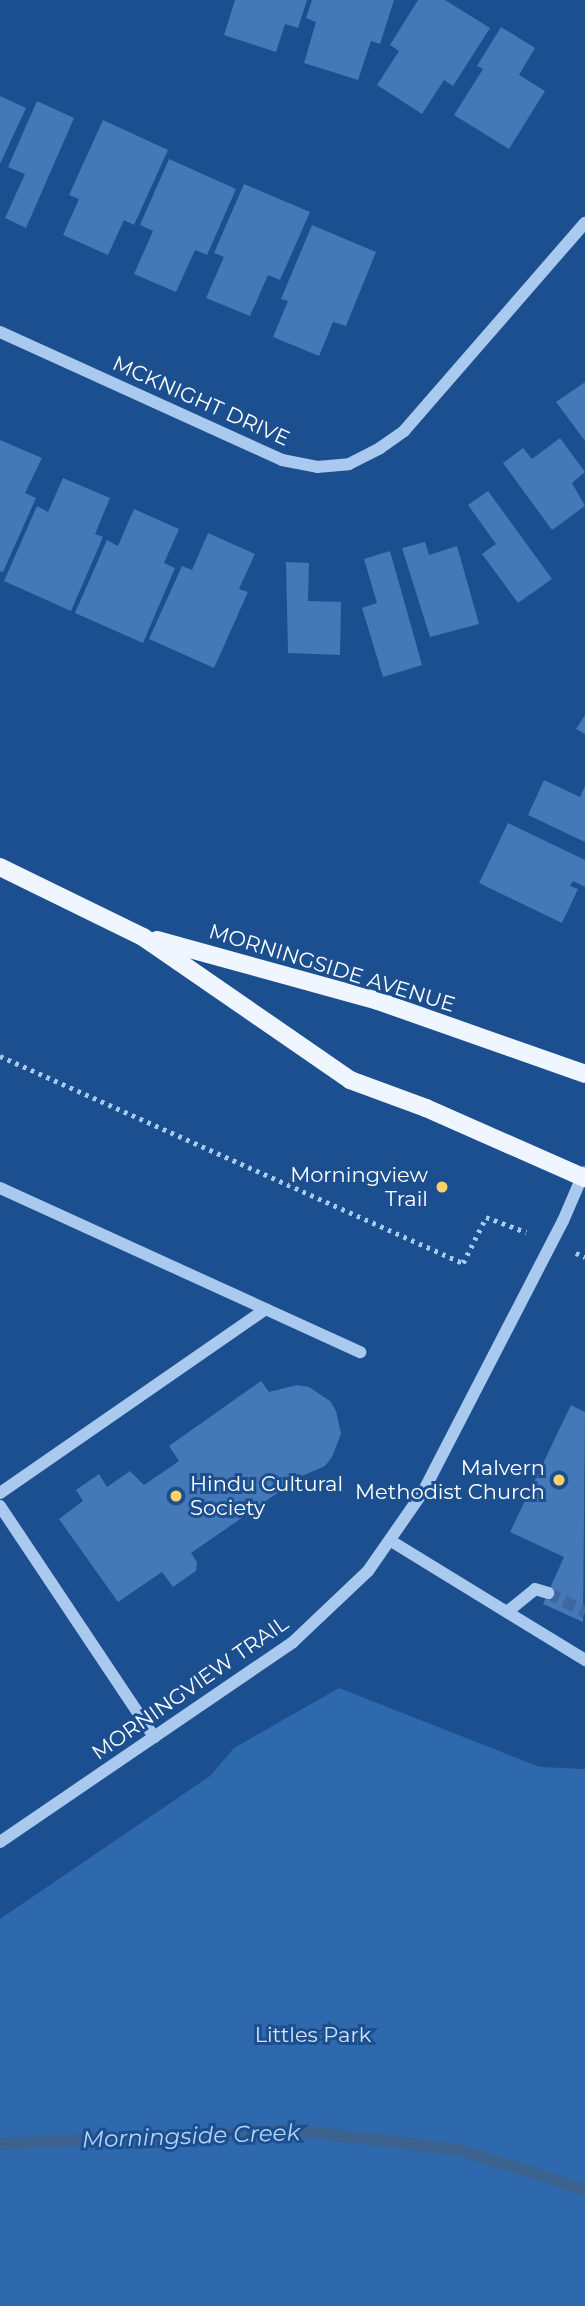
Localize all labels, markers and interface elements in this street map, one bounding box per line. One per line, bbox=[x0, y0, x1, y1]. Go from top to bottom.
street label: MCKNIGHT DRIVE bbox=[109, 351, 293, 451]
street label: MORNINGSIDE AVENUE bbox=[206, 919, 458, 1017]
place label: Morningview Trail bbox=[290, 1162, 428, 1212]
marker: Morningview Trail bbox=[434, 1179, 450, 1195]
place label: Malvern Methodist Church bbox=[355, 1455, 545, 1505]
place label: Hindu Cultural Society bbox=[190, 1471, 343, 1521]
marker: Malvern Methodist Church bbox=[551, 1472, 567, 1488]
marker: Hindu Cultural Society bbox=[168, 1488, 184, 1504]
street label: MORNINGVIEW TRAIL bbox=[87, 1611, 293, 1765]
park label: Littles Park bbox=[255, 2022, 371, 2048]
water label: Morningside Creek bbox=[81, 2118, 301, 2154]

